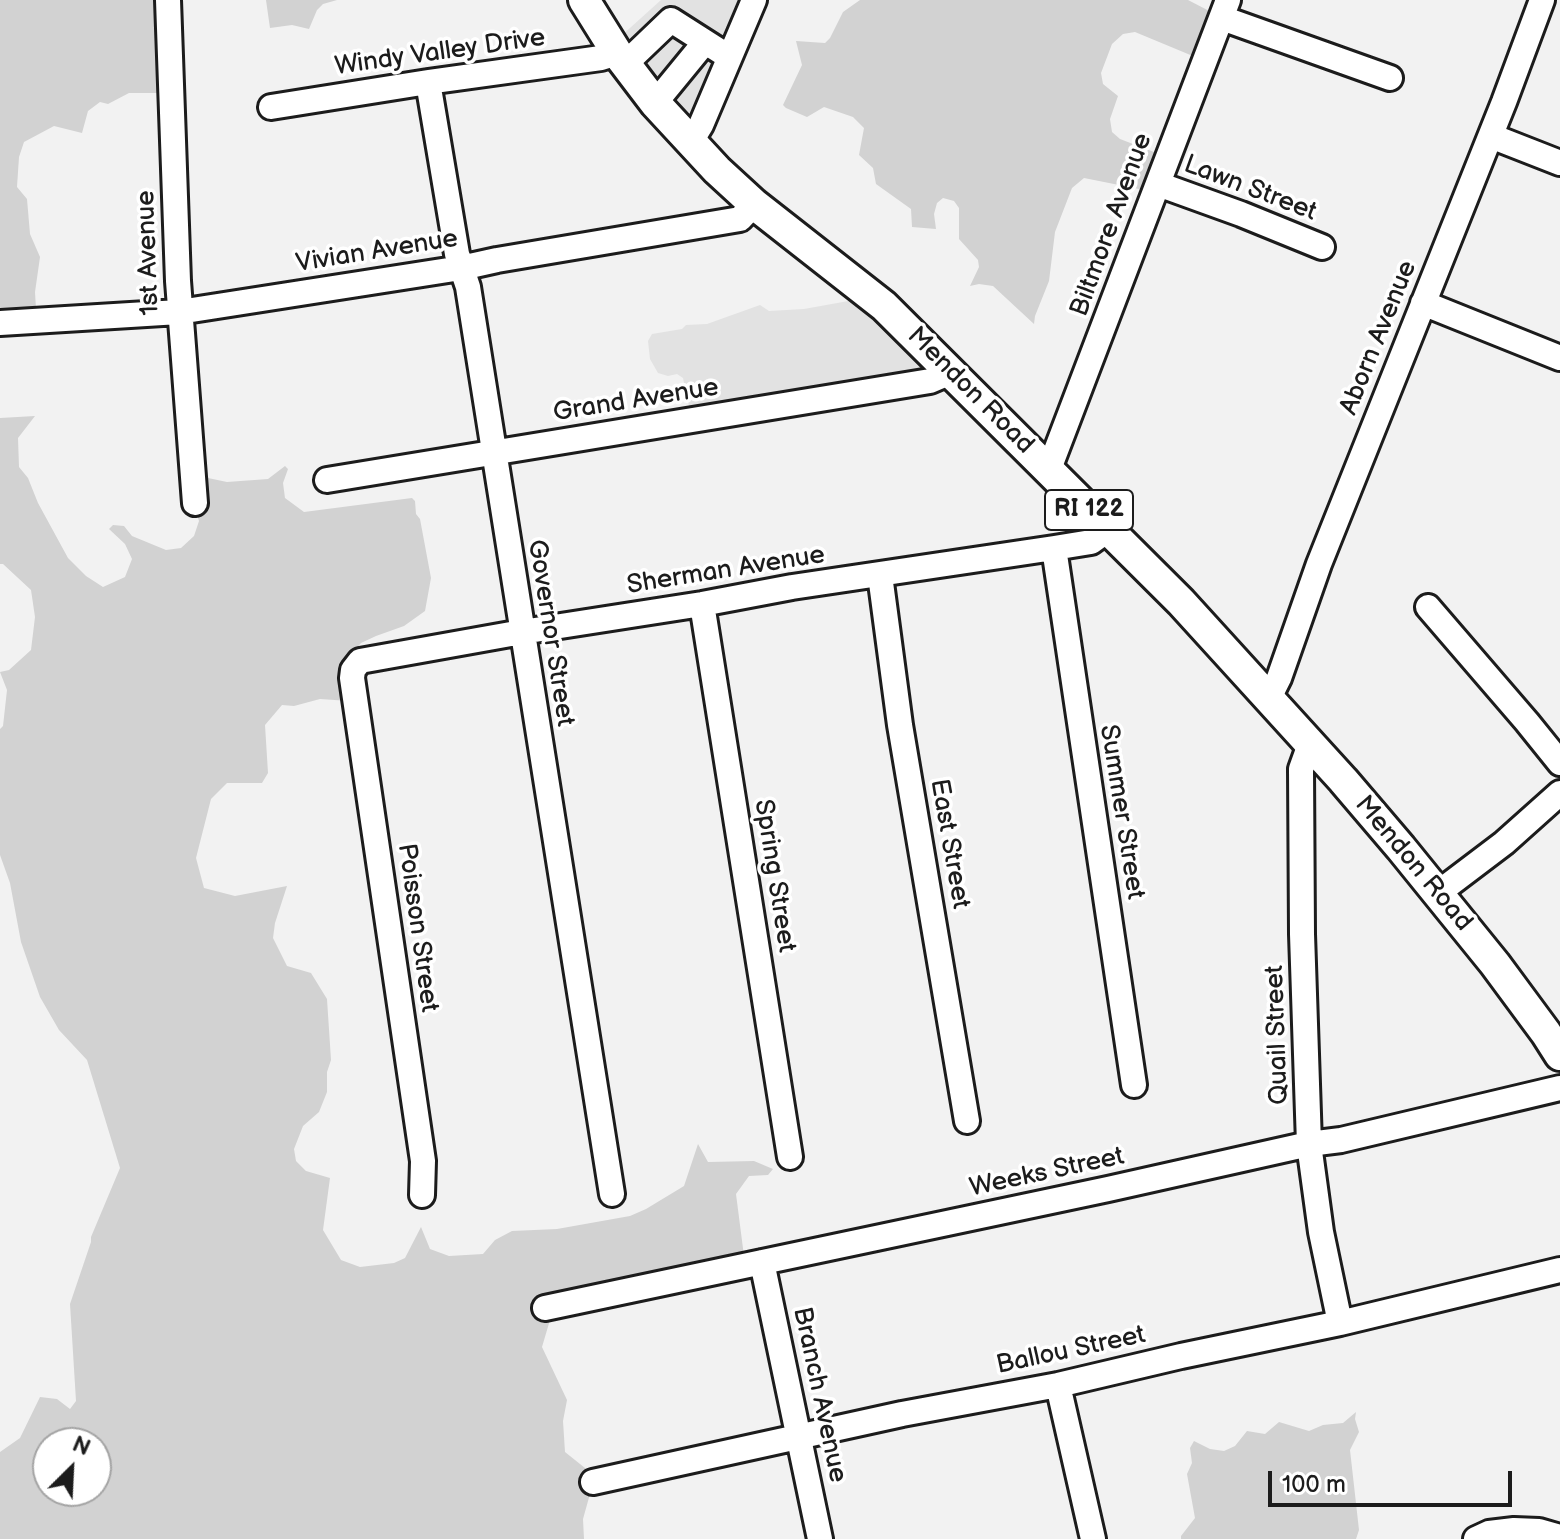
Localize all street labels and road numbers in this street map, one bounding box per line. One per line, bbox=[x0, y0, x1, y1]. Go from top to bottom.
street label: Windy Valley Drive bbox=[333, 23, 547, 83]
street label: Biltmore Avenue bbox=[1064, 129, 1160, 321]
street label: Lawn Street bbox=[1179, 149, 1321, 229]
street label: 1st Avenue bbox=[131, 190, 167, 316]
street label: Vivian Avenue bbox=[294, 224, 460, 280]
street label: Aborn Avenue bbox=[1334, 256, 1424, 420]
street label: Mendon Road bbox=[900, 321, 1040, 461]
street label: Grand Avenue bbox=[551, 373, 721, 429]
road number: RI 122 bbox=[1045, 490, 1133, 530]
street label: Governor Street bbox=[520, 538, 580, 728]
street label: Sherman Avenue bbox=[625, 540, 827, 602]
street label: Summer Street bbox=[1092, 722, 1150, 902]
street label: East Street bbox=[922, 777, 976, 911]
street label: Mendon Road bbox=[1347, 790, 1479, 938]
street label: Spring Street bbox=[747, 797, 801, 955]
street label: Poisson Street bbox=[390, 842, 444, 1014]
street label: Quail Street bbox=[1260, 965, 1296, 1105]
street label: Weeks Street bbox=[967, 1141, 1127, 1205]
street label: Branch Avenue bbox=[785, 1304, 853, 1486]
street label: Ballou Street bbox=[994, 1320, 1148, 1382]

